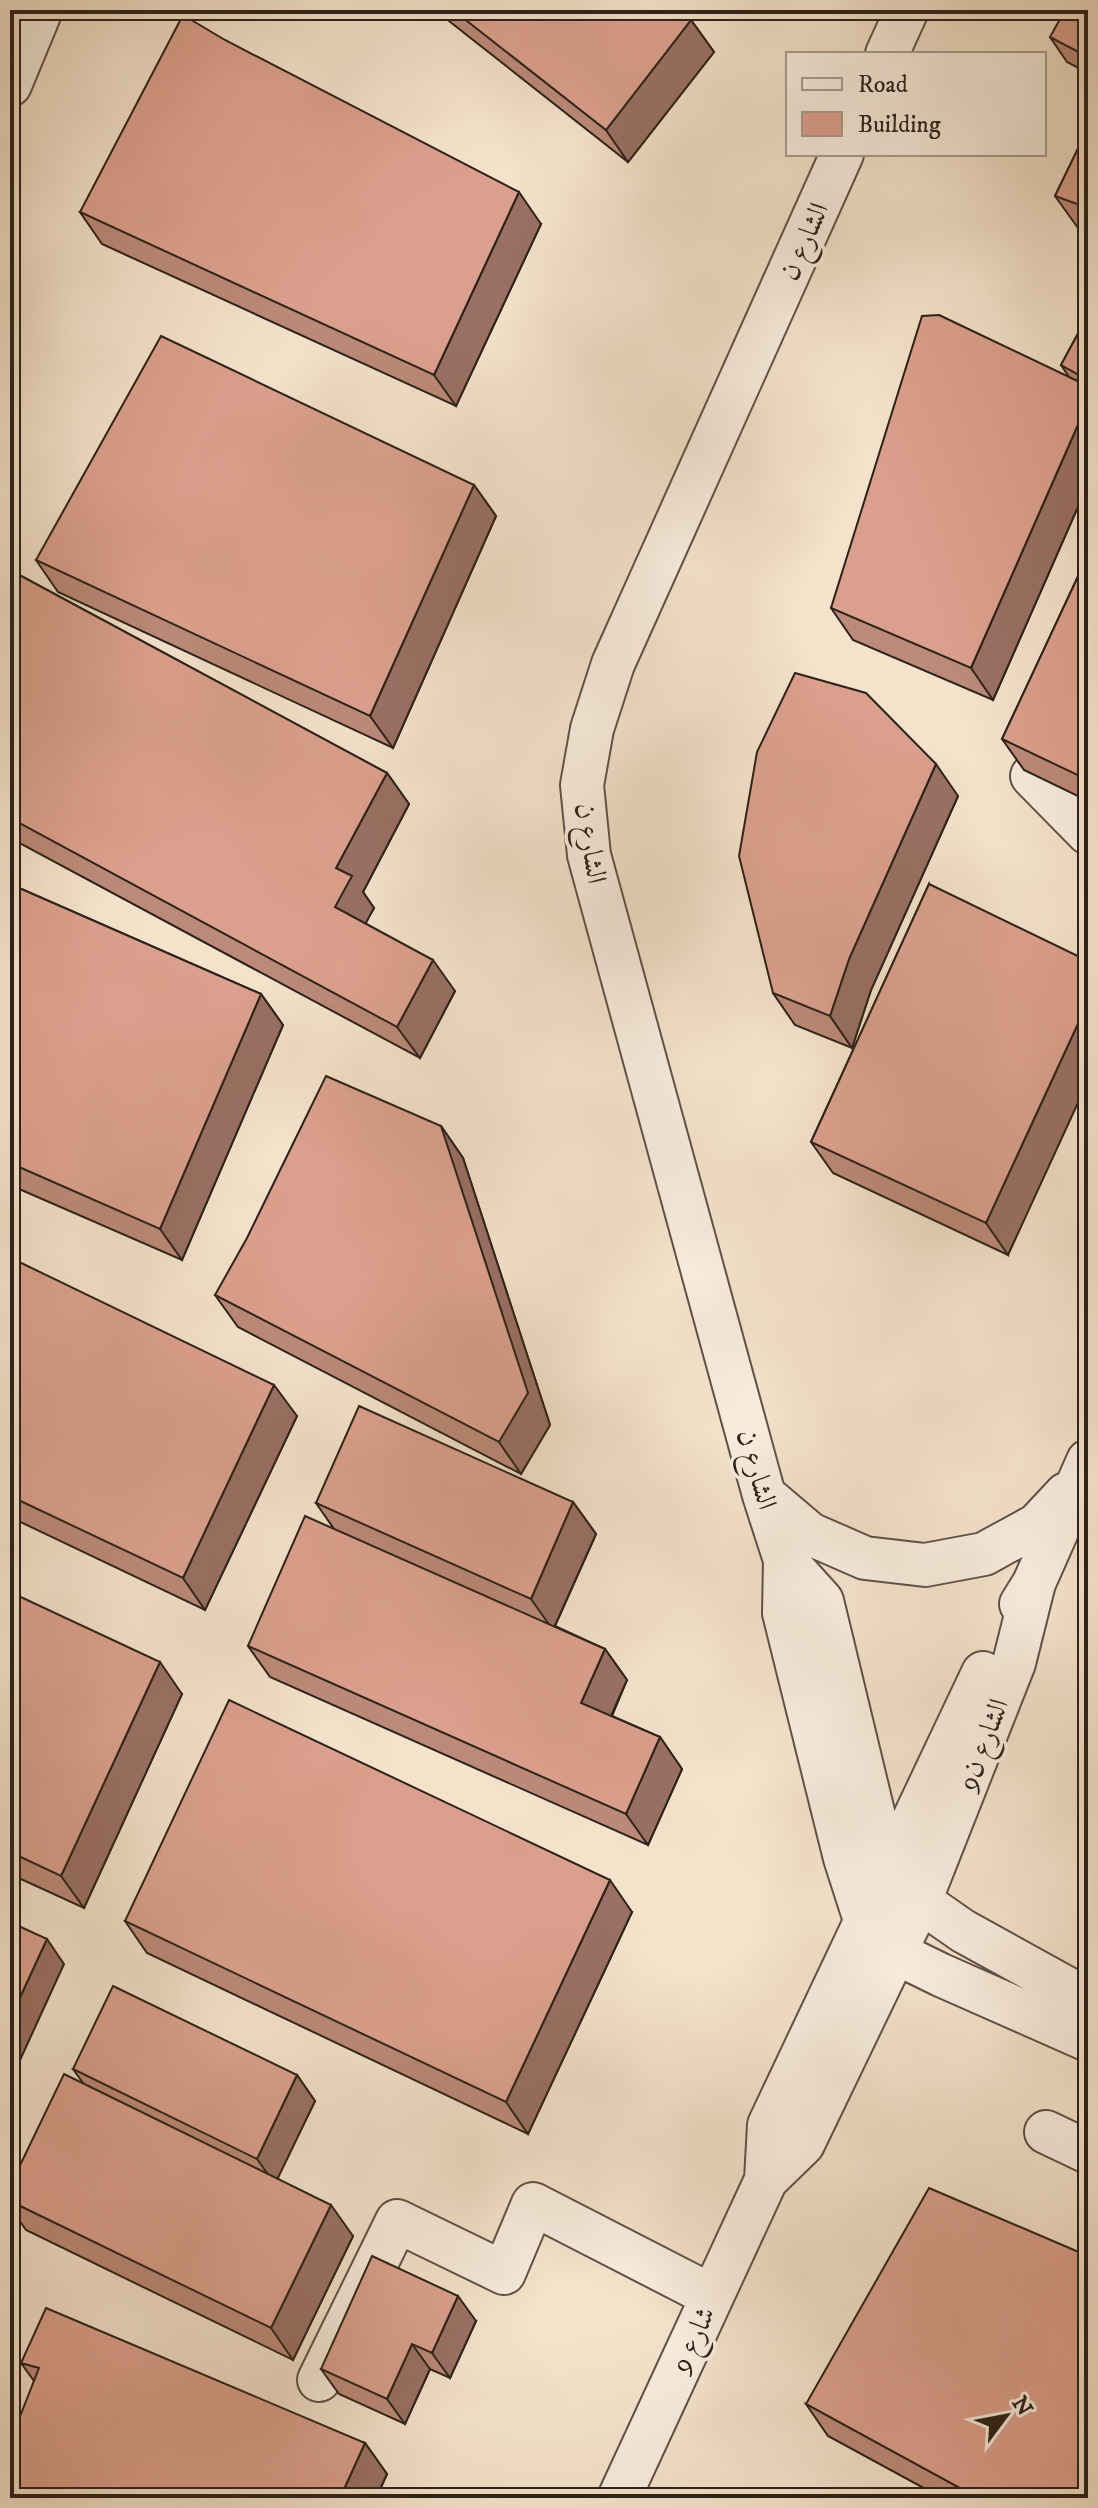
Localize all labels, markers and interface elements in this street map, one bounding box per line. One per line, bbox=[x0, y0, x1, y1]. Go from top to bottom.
legend bbox=[786, 52, 1046, 156]
text: Road bbox=[858, 70, 908, 100]
text: Building bbox=[858, 110, 941, 140]
street label: الشارع ن bbox=[772, 197, 842, 288]
street label: الشارع ن bbox=[562, 800, 614, 887]
street label: الشارع ن bbox=[724, 1425, 785, 1515]
street label: الشارع ن9 bbox=[949, 1694, 1022, 1799]
street label: شارع 9 bbox=[662, 2301, 728, 2382]
north arrow bbox=[966, 2376, 1046, 2456]
text: N bbox=[1005, 2391, 1038, 2421]

